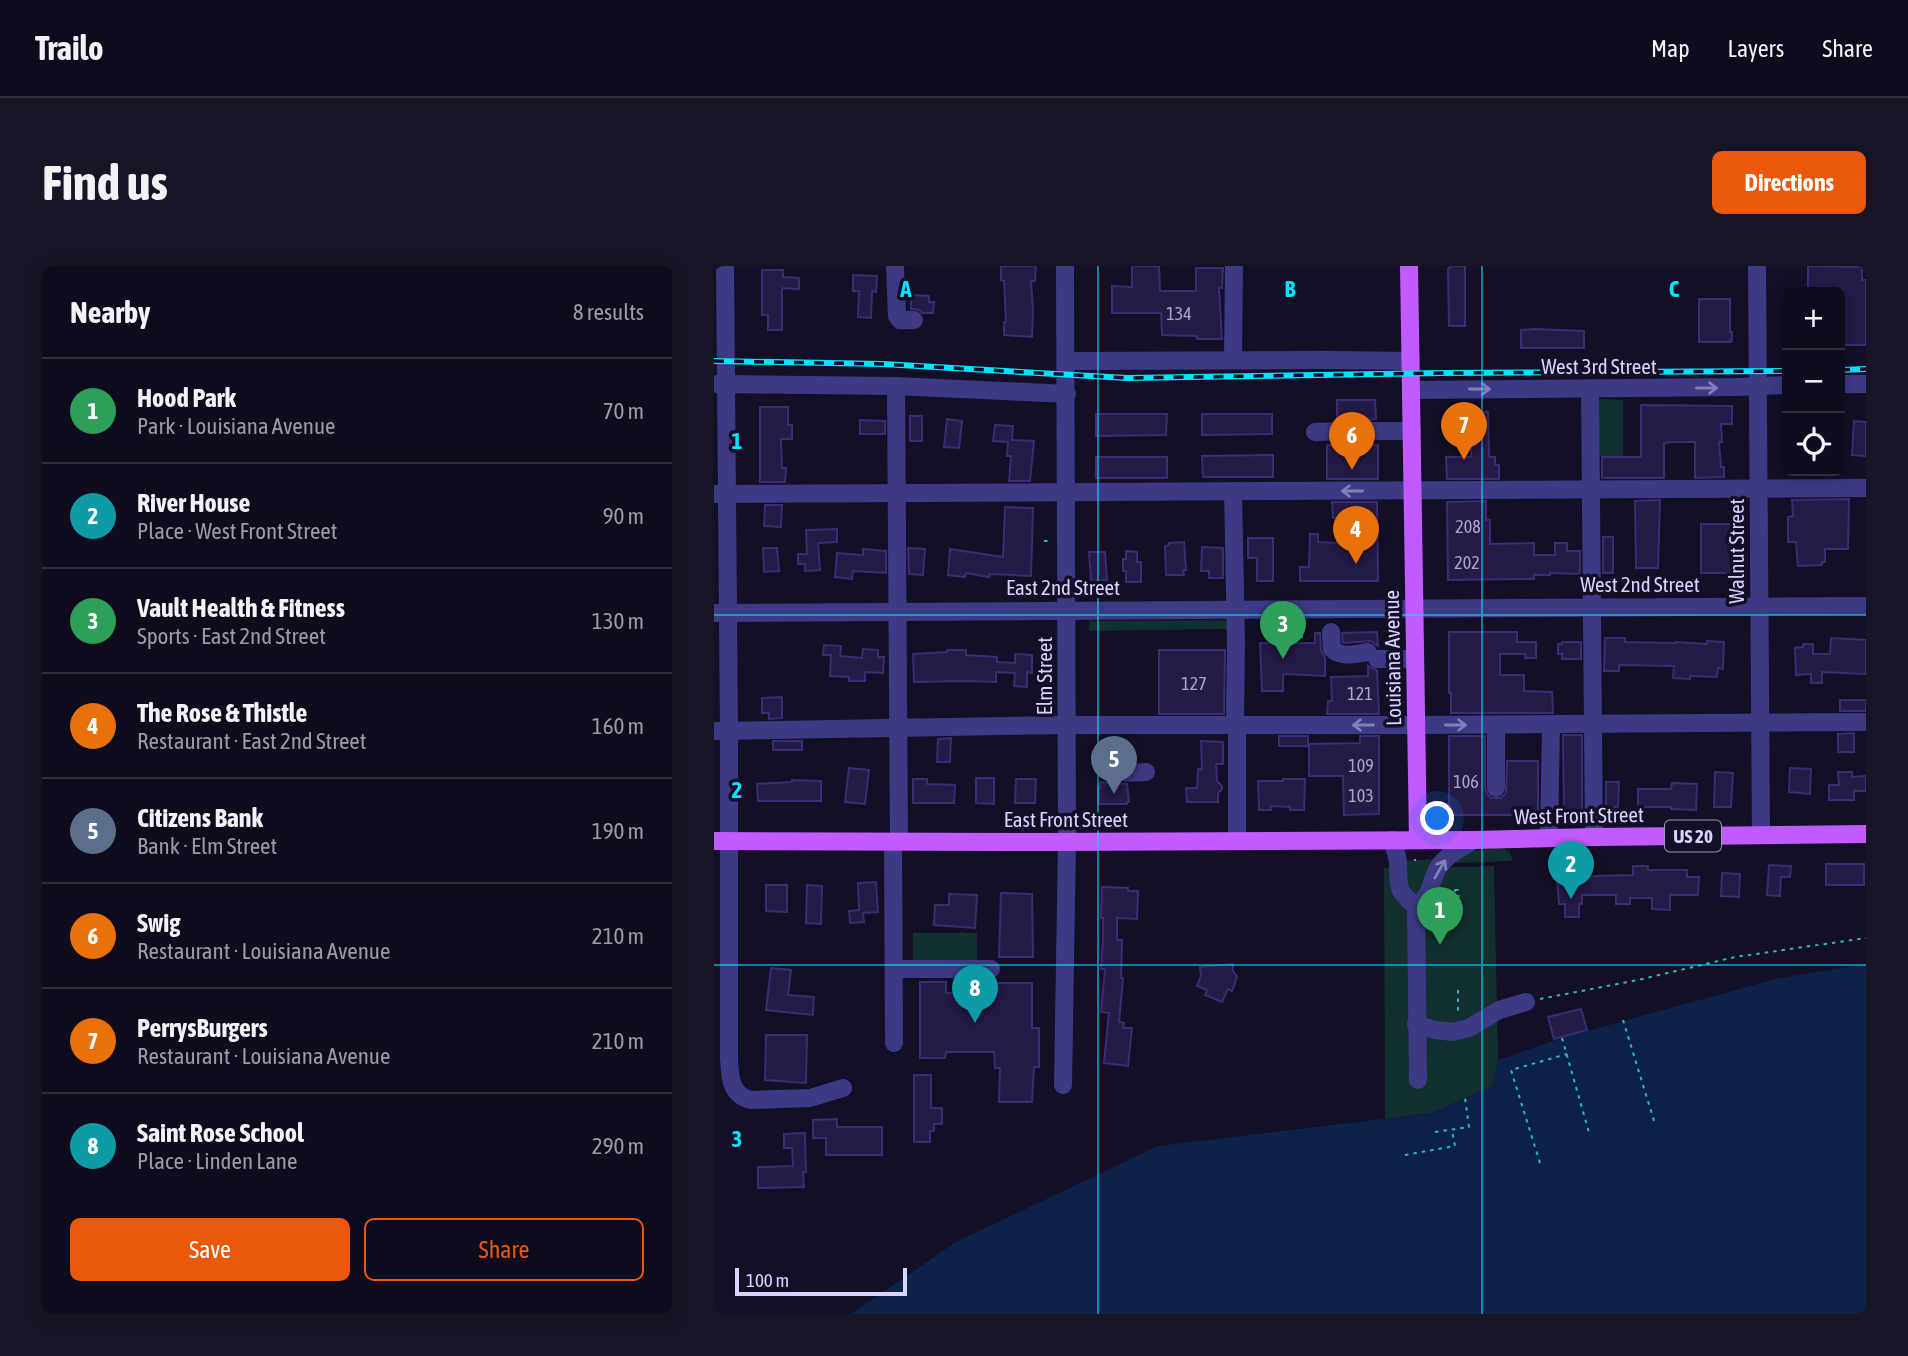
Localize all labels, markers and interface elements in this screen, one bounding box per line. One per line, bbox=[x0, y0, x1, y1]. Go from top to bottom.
text: Trailo bbox=[35, 29, 103, 67]
text: Map bbox=[1651, 35, 1690, 62]
text: Layers bbox=[1728, 35, 1784, 62]
text: Share bbox=[1822, 35, 1873, 62]
button: Directions bbox=[1712, 151, 1866, 214]
text: Find us bbox=[42, 154, 168, 210]
text: A bbox=[899, 276, 912, 302]
text: B bbox=[1285, 276, 1296, 302]
text: C bbox=[1669, 276, 1680, 302]
map controls bbox=[1782, 287, 1845, 476]
button: + bbox=[1782, 287, 1845, 350]
text: Nearby bbox=[70, 295, 150, 329]
text: 8 results bbox=[573, 299, 644, 325]
house number: 134 bbox=[1166, 303, 1192, 324]
button: − bbox=[1782, 350, 1845, 413]
street label: West 3rd Street bbox=[1541, 354, 1657, 378]
one-way arrow bbox=[1695, 381, 1718, 395]
one-way arrow bbox=[1468, 382, 1491, 396]
text: Hood Park bbox=[137, 383, 236, 413]
text: 1 bbox=[88, 398, 98, 424]
text: 70 m bbox=[603, 398, 644, 424]
pin: 7 bbox=[1441, 402, 1487, 460]
pin: 6 bbox=[1329, 412, 1375, 470]
text: Park · Louisiana Avenue bbox=[137, 413, 336, 439]
button: locate bbox=[1782, 413, 1845, 476]
text: 1 bbox=[732, 428, 743, 454]
one-way arrow bbox=[1341, 484, 1364, 498]
text: River House bbox=[137, 488, 250, 518]
street label: Walnut Street bbox=[1724, 498, 1748, 604]
text: 2 bbox=[88, 503, 98, 529]
text: 90 m bbox=[603, 503, 644, 529]
pin: 4 bbox=[1333, 506, 1379, 564]
house number: 208 bbox=[1455, 516, 1481, 537]
text: Place · West Front Street bbox=[137, 518, 337, 544]
house number: 202 bbox=[1454, 552, 1480, 573]
street label: West 2nd Street bbox=[1580, 572, 1700, 596]
street label: East 2nd Street bbox=[1006, 575, 1120, 599]
street label: Louisiana Avenue bbox=[1379, 590, 1405, 726]
text: Vault Health & Fitness bbox=[137, 593, 345, 623]
pin: 3 bbox=[1260, 601, 1306, 659]
text: 3 bbox=[88, 608, 98, 634]
text: 130 m bbox=[592, 608, 644, 634]
text: Sports · East 2nd Street bbox=[137, 623, 326, 649]
street label: Elm Street bbox=[1032, 637, 1056, 715]
house number: 127 bbox=[1181, 673, 1207, 694]
house number: 121 bbox=[1347, 683, 1373, 704]
text: The Rose & Thistle bbox=[137, 698, 307, 728]
text: 4 bbox=[88, 713, 98, 739]
text: 160 m bbox=[592, 713, 644, 739]
one-way arrow bbox=[1352, 718, 1375, 732]
one-way arrow bbox=[1444, 718, 1467, 732]
text: Restaurant · East 2nd Street bbox=[137, 728, 366, 754]
pin: 5 bbox=[1091, 736, 1137, 794]
house number: 109 bbox=[1348, 755, 1374, 776]
house number: 106 bbox=[1453, 771, 1479, 792]
text: 2 bbox=[732, 777, 742, 803]
house number: 103 bbox=[1348, 785, 1374, 806]
your location bbox=[1420, 801, 1454, 835]
street label: West Front Street bbox=[1514, 802, 1644, 828]
text: Citizens Bank bbox=[137, 803, 263, 833]
street label: East Front Street bbox=[1004, 807, 1128, 831]
text: 5 bbox=[88, 818, 98, 844]
text: 190 m bbox=[592, 818, 644, 844]
road number: US 20 bbox=[1665, 820, 1721, 852]
text: Bank · Elm Street bbox=[137, 833, 277, 859]
pin: 2 bbox=[1548, 841, 1594, 899]
one-way arrow bbox=[1433, 859, 1447, 879]
pin: 1 bbox=[1417, 887, 1463, 945]
text: Swig bbox=[137, 908, 180, 938]
text: 6 bbox=[88, 923, 98, 949]
text: 210 m bbox=[592, 923, 644, 949]
text: Restaurant · Louisiana Avenue bbox=[137, 938, 390, 964]
pin: 8 bbox=[952, 965, 998, 1023]
text: PerrysBurgers bbox=[137, 1013, 268, 1043]
text: 7 bbox=[88, 1028, 98, 1054]
text: 210 m bbox=[592, 1028, 644, 1054]
text: Restaurant · Louisiana Avenue bbox=[137, 1043, 390, 1069]
text: Saint Rose School bbox=[137, 1118, 304, 1148]
text: 3 bbox=[732, 1126, 742, 1152]
text: 8 bbox=[88, 1133, 98, 1159]
text: 290 m bbox=[592, 1133, 644, 1159]
text: Place · Linden Lane bbox=[137, 1148, 297, 1174]
button: Save bbox=[70, 1218, 350, 1281]
button: Share bbox=[364, 1218, 644, 1281]
scale bar bbox=[735, 1265, 906, 1297]
text: 100 m bbox=[746, 1269, 789, 1291]

